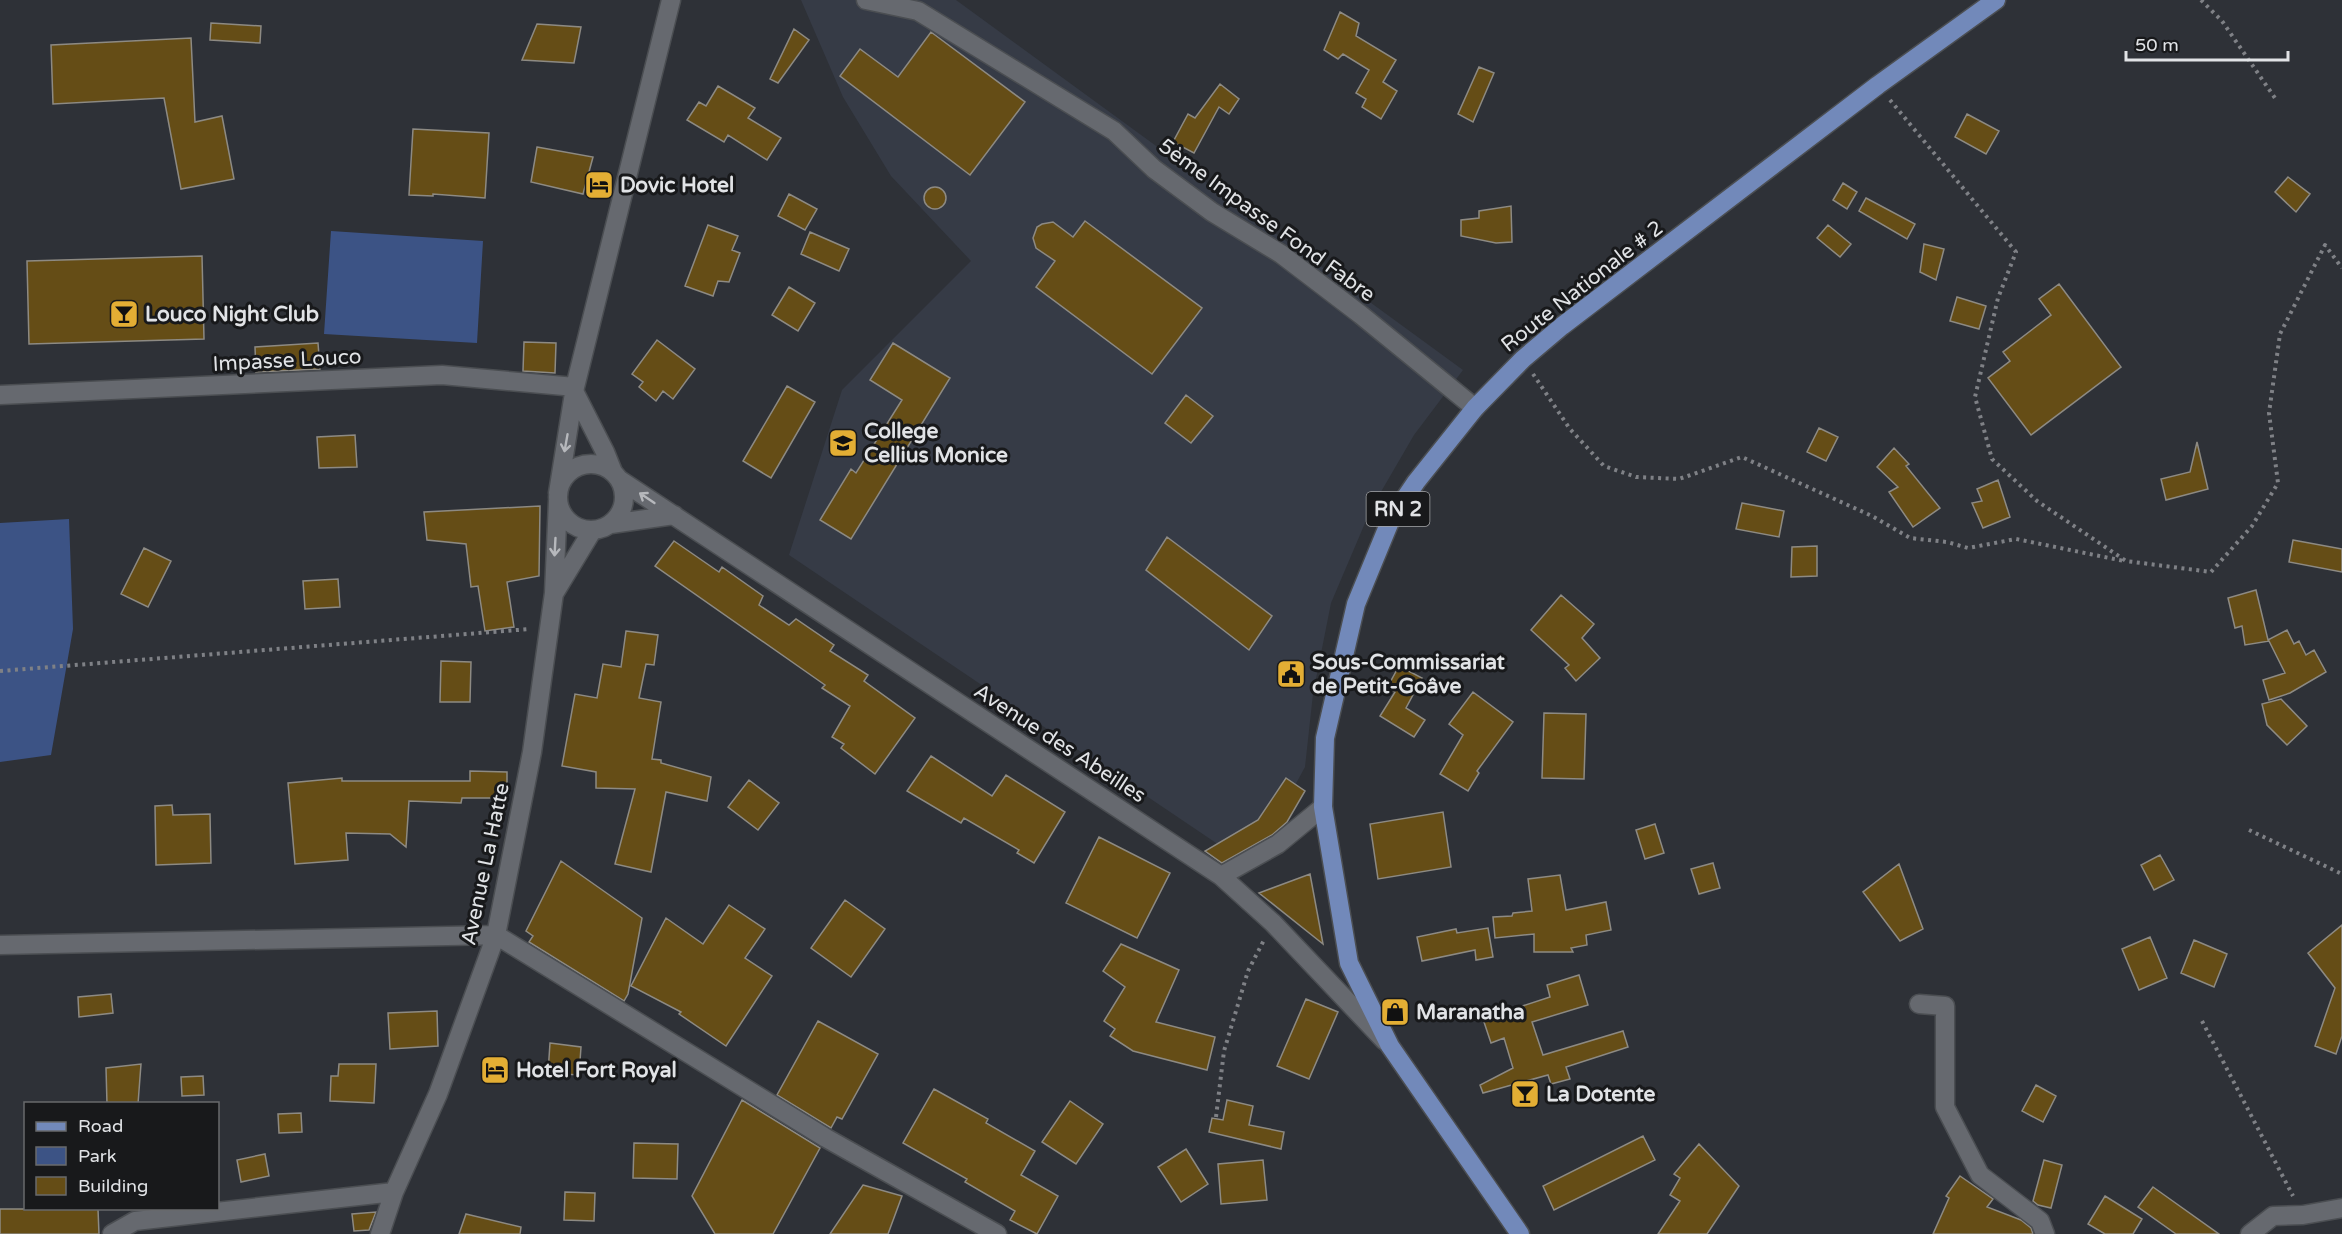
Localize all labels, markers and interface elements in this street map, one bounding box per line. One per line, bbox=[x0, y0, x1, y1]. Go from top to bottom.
scale bar bbox=[2126, 24, 2288, 62]
text: 50 m bbox=[2135, 34, 2179, 56]
street label: 5ème Impasse Fond Fabre bbox=[1154, 133, 1380, 307]
hotel icon: Dovic Hotel bbox=[583, 169, 615, 201]
place label: Dovic Hotel bbox=[620, 173, 734, 198]
street label: Route Nationale # 2 bbox=[1496, 215, 1668, 357]
bar icon: Louco Night Club bbox=[108, 298, 140, 330]
place label: Louco Night Club bbox=[145, 302, 319, 327]
street label: Impasse Louco bbox=[212, 344, 362, 377]
place label: College Cellius Monice bbox=[864, 419, 1008, 468]
school or university icon: College Cellius Monice bbox=[827, 427, 859, 459]
one-way arrow bbox=[561, 433, 572, 452]
one-way arrow bbox=[639, 491, 656, 503]
road number: RN 2 bbox=[1366, 492, 1430, 526]
one-way arrow bbox=[549, 536, 560, 556]
place label: Sous-Commissariat de Petit-Goâve bbox=[1312, 650, 1505, 699]
public building icon: Sous-Commissariat de Petit-Goâve bbox=[1275, 658, 1307, 690]
street label: Avenue des Abeilles bbox=[969, 679, 1150, 808]
street label: Avenue La Hatte bbox=[456, 781, 515, 947]
shop icon: Maranatha bbox=[1379, 996, 1411, 1028]
place label: Maranatha bbox=[1416, 1000, 1525, 1025]
hotel icon: Hotel Fort Royal bbox=[479, 1054, 511, 1086]
place label: Hotel Fort Royal bbox=[516, 1058, 677, 1083]
bar icon: La Dotente bbox=[1509, 1078, 1541, 1110]
place label: La Dotente bbox=[1546, 1082, 1656, 1107]
legend bbox=[24, 1102, 219, 1210]
text: Road bbox=[78, 1115, 123, 1137]
text: Park bbox=[78, 1145, 117, 1167]
text: Building bbox=[78, 1175, 148, 1197]

